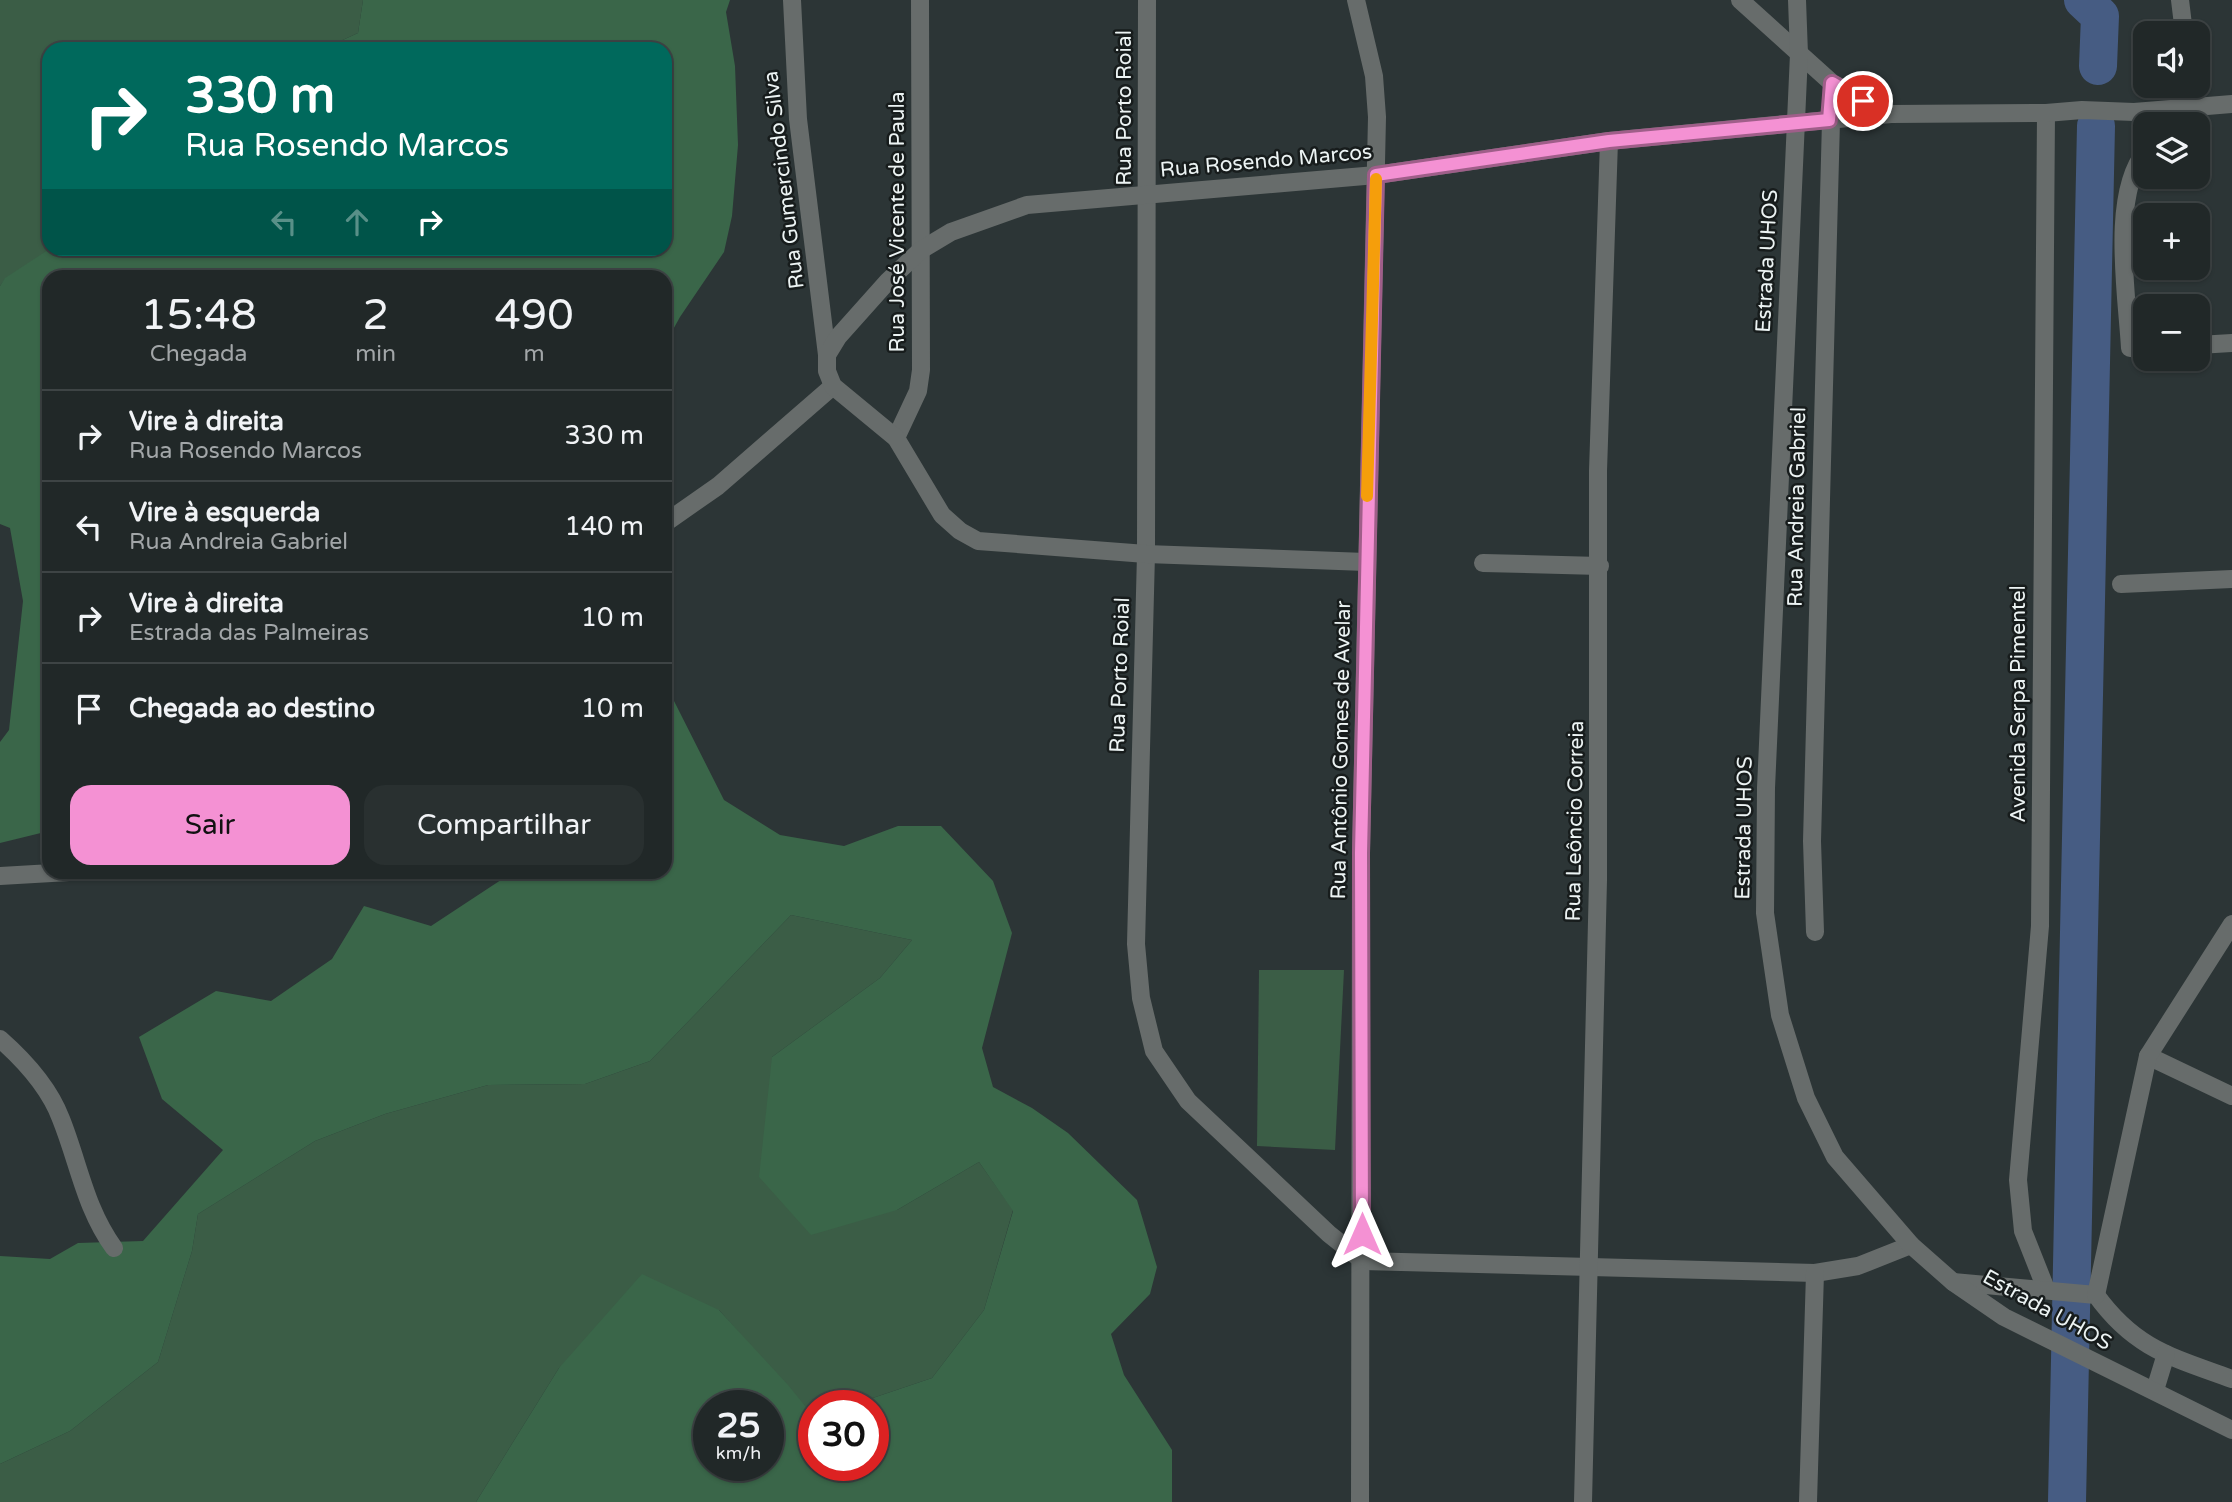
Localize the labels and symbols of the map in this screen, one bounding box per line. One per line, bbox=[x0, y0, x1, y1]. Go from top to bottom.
street label: Rua Porto Roial bbox=[1112, 30, 1137, 186]
street label: Rua Gumercindo Silva bbox=[758, 70, 810, 290]
pin bbox=[1833, 71, 1893, 131]
street label: Rua José Vicente de Paula bbox=[885, 91, 910, 353]
street label: Rua Rosendo Marcos bbox=[1159, 139, 1373, 183]
street label: Estrada UHOS bbox=[1751, 189, 1783, 333]
street label: Rua Andreia Gabriel bbox=[1783, 407, 1811, 607]
street label: Avenida Serpa Pimentel bbox=[2006, 585, 2031, 823]
street label: Rua Porto Roial bbox=[1105, 597, 1135, 753]
street label: Rua Antônio Gomes de Avelar bbox=[1326, 600, 1356, 900]
street label: Rua Leôncio Correia bbox=[1561, 720, 1589, 922]
street label: Estrada UHOS bbox=[1730, 756, 1758, 900]
position arrow bbox=[1325, 1197, 1399, 1271]
street label: Estrada UHOS bbox=[1978, 1264, 2116, 1356]
speed limit sign: 30 bbox=[798, 1390, 889, 1481]

